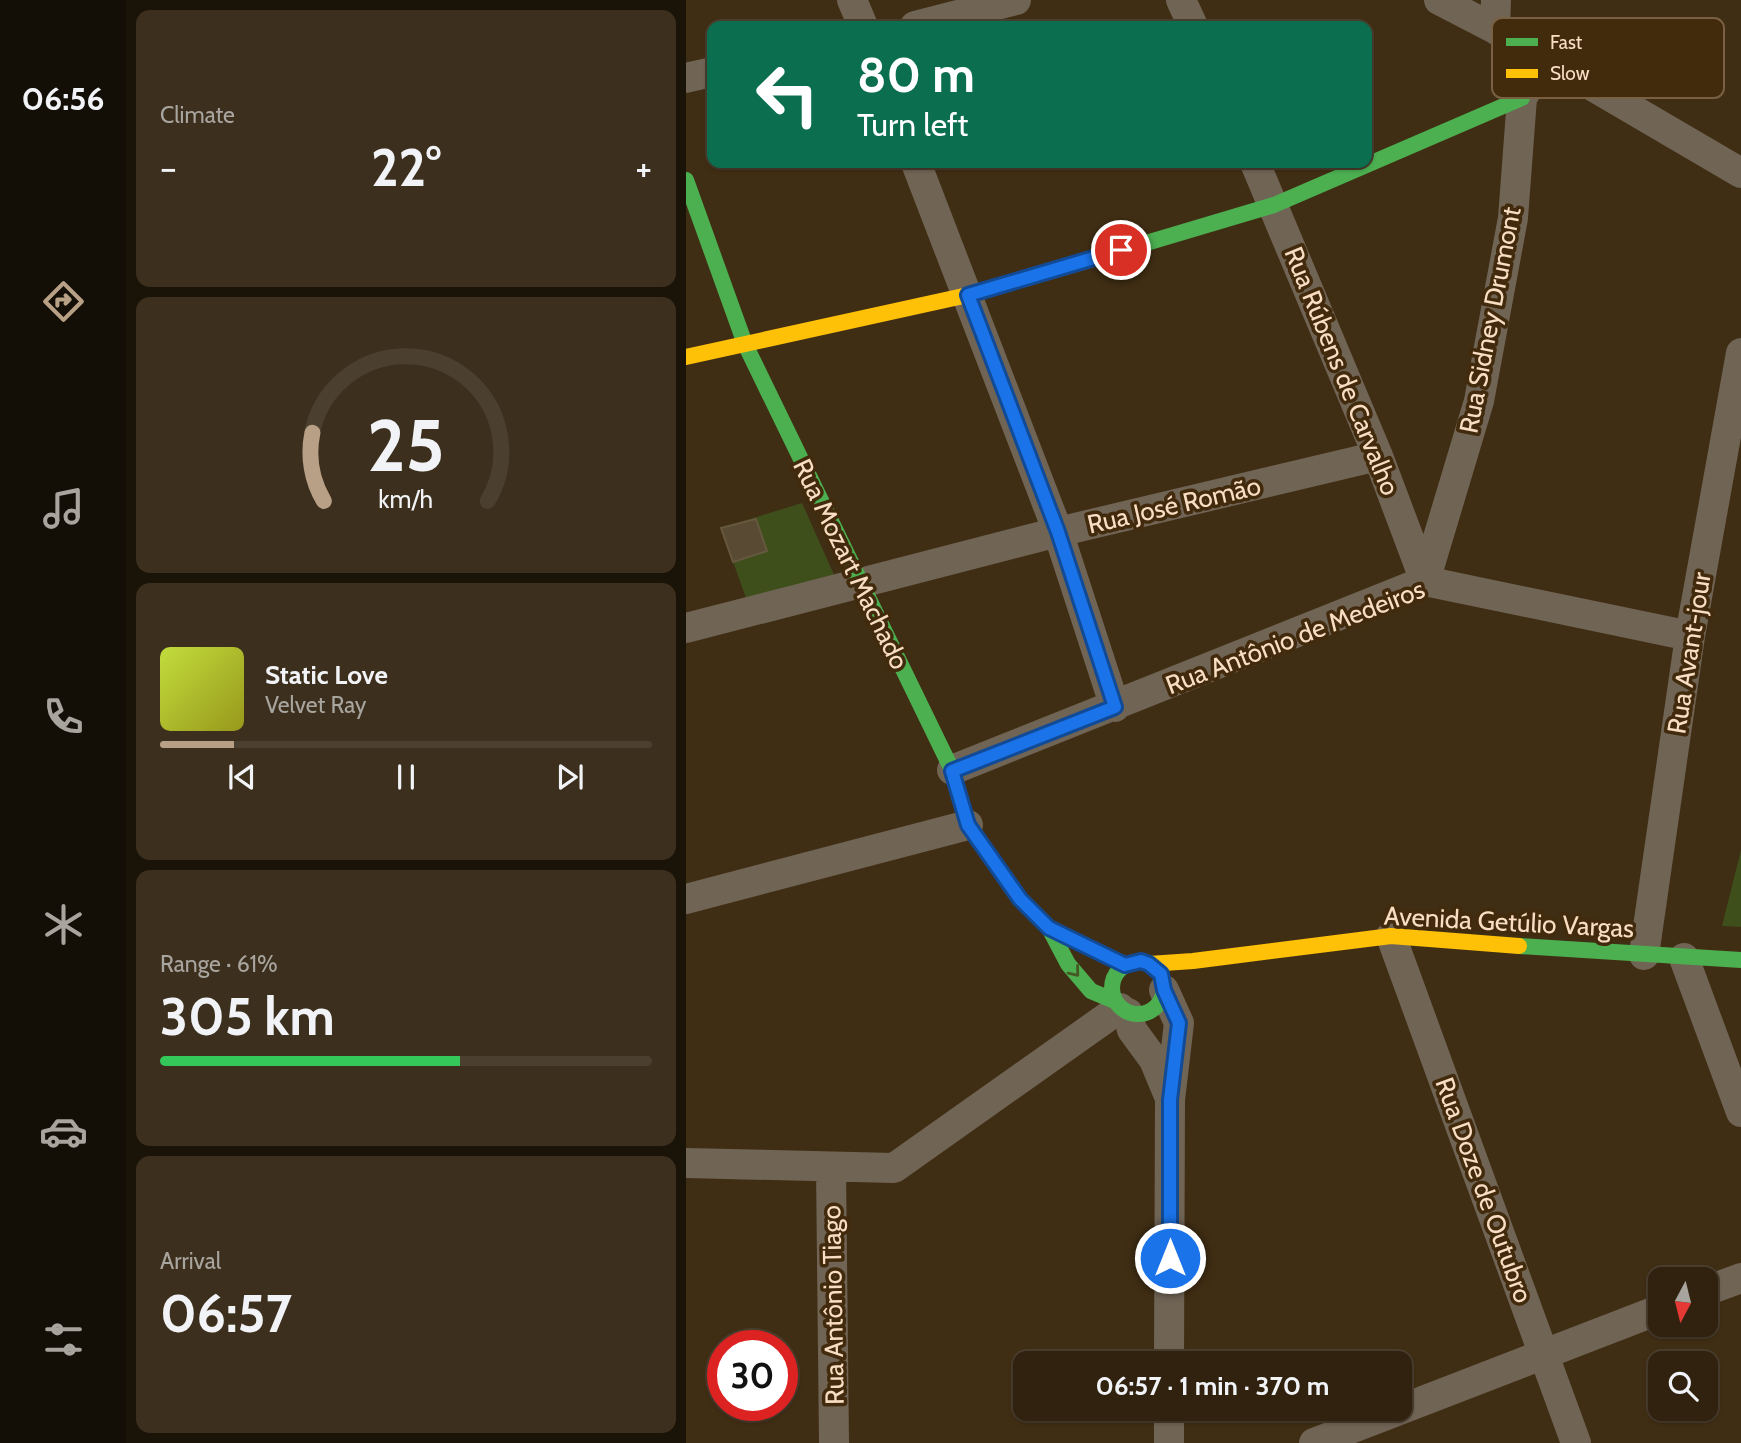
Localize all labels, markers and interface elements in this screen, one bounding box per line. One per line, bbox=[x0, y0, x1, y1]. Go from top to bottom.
legend bbox=[1492, 18, 1724, 98]
text: Fast bbox=[1550, 31, 1583, 54]
text: 80 m bbox=[857, 45, 975, 104]
icon: left bbox=[742, 49, 833, 140]
text: Slow bbox=[1550, 62, 1590, 85]
text: 06:56 bbox=[22, 79, 104, 118]
text: Climate bbox=[160, 101, 235, 129]
text: Turn left bbox=[857, 105, 968, 144]
text: 22° bbox=[371, 136, 441, 199]
text: − bbox=[160, 144, 177, 191]
text: + bbox=[635, 144, 652, 191]
street label: Rua Sidney Drumont bbox=[1452, 204, 1528, 436]
pin bbox=[1091, 220, 1151, 280]
icon: arrive bbox=[1102, 231, 1140, 269]
street label: Rua Rúbens de Carvalho bbox=[1278, 242, 1406, 500]
icon: directions bbox=[39, 277, 88, 326]
text: 25 bbox=[367, 401, 445, 489]
street label: Rua Mozart Machado bbox=[786, 454, 916, 674]
street label: Rua José Romão bbox=[1084, 470, 1264, 540]
icon: music bbox=[39, 484, 88, 533]
text: km/h bbox=[379, 484, 433, 514]
street label: Rua Avant-jour bbox=[1660, 569, 1718, 736]
street label: Rua Antônio de Medeiros bbox=[1161, 573, 1429, 701]
text: Static Love bbox=[265, 659, 388, 691]
text: Velvet Ray bbox=[265, 691, 366, 719]
icon: phone bbox=[39, 692, 88, 741]
icon: previous bbox=[223, 758, 261, 796]
icon: pause bbox=[387, 758, 425, 796]
icon: next bbox=[551, 758, 589, 796]
street label: Avenida Getúlio Vargas bbox=[1383, 899, 1635, 945]
icon: climate bbox=[39, 900, 88, 949]
text: Range · 61% bbox=[160, 950, 278, 978]
one-way arrow bbox=[1067, 963, 1079, 976]
text: 305 km bbox=[160, 985, 335, 1048]
street label: Rua Doze de Outubro bbox=[1428, 1073, 1540, 1307]
icon: car bbox=[39, 1107, 88, 1156]
street label: Rua Antônio Tiago bbox=[815, 1205, 851, 1405]
position arrow bbox=[1133, 1221, 1207, 1295]
text: Arrival bbox=[160, 1247, 221, 1275]
north arrow bbox=[1648, 1267, 1718, 1337]
map controls bbox=[1648, 1267, 1718, 1421]
text: 06:57 bbox=[160, 1282, 292, 1345]
icon: filters bbox=[39, 1315, 88, 1364]
speed limit sign: 30 bbox=[707, 1330, 798, 1421]
button: search bbox=[1648, 1351, 1718, 1421]
text: 06:57 · 1 min · 370 m bbox=[1096, 1370, 1329, 1402]

